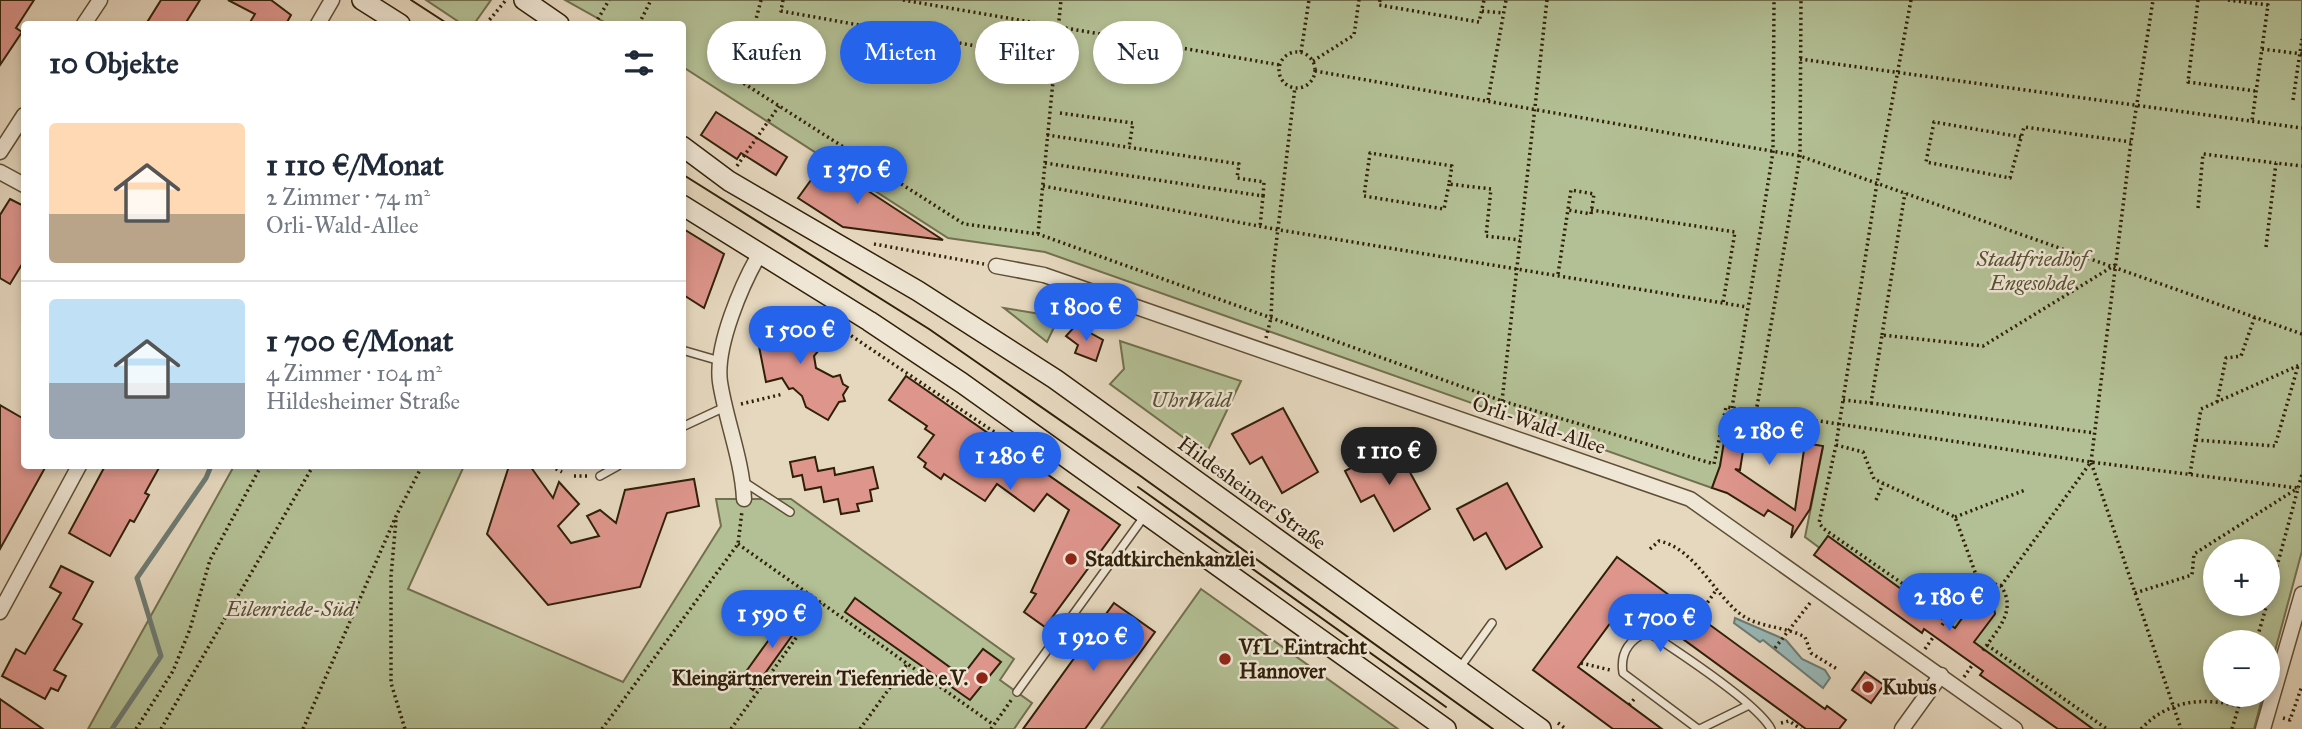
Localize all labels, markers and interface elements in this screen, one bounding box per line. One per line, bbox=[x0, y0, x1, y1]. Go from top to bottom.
chip: Kaufen bbox=[707, 21, 826, 84]
chip: Mieten bbox=[840, 21, 961, 84]
chip: Filter bbox=[975, 21, 1079, 84]
chip: Neu bbox=[1093, 21, 1183, 84]
icon: filters bbox=[620, 44, 658, 82]
text: 10 Objekte bbox=[49, 45, 179, 81]
pin: 1 370 € bbox=[792, 146, 922, 206]
text: 1 110 €/Monat bbox=[266, 147, 444, 183]
icon: home bbox=[105, 151, 189, 235]
text: 1 370 € bbox=[823, 155, 891, 183]
text: 2 Zimmer · 74 m² bbox=[266, 183, 430, 211]
text: Orli-Wald-Allee bbox=[266, 211, 419, 239]
park label: Stadtfriedhof Engesohde bbox=[1976, 246, 2094, 296]
pin: 1 800 € bbox=[1021, 284, 1151, 343]
text: 1 800 € bbox=[1050, 292, 1122, 320]
pin: 1 500 € bbox=[735, 306, 865, 366]
text: 1 500 € bbox=[765, 315, 835, 343]
text: 1 700 €/Monat bbox=[266, 323, 453, 359]
icon: home bbox=[105, 327, 189, 411]
text: 4 Zimmer · 104 m² bbox=[266, 359, 442, 387]
text: Hildesheimer Straße bbox=[266, 387, 460, 415]
park label: UhrWald bbox=[1151, 387, 1234, 413]
street label: Orli-Wald-Allee bbox=[1469, 390, 1609, 460]
pin: 2 180 € bbox=[1704, 407, 1834, 467]
text: 2 180 € bbox=[1734, 416, 1804, 444]
pin: 1 110 € bbox=[1324, 428, 1454, 487]
street label: Hildesheimer Straße bbox=[1173, 430, 1332, 556]
pin: 1 280 € bbox=[945, 433, 1075, 492]
text: 1 110 € bbox=[1357, 436, 1421, 464]
text: 1 280 € bbox=[975, 441, 1045, 469]
map controls bbox=[2203, 539, 2280, 707]
button: + bbox=[2203, 539, 2280, 616]
place label: Stadtkirchenkanzlei bbox=[1085, 546, 1255, 572]
marker: Stadtkirchenkanzlei bbox=[1063, 551, 1079, 567]
pin: 2 180 € bbox=[1884, 574, 2014, 633]
text: 2 180 € bbox=[1914, 582, 1984, 610]
pin: 1 590 € bbox=[707, 590, 837, 650]
pin: 1 700 € bbox=[1595, 594, 1725, 654]
park label: Eilenriede-Süd bbox=[225, 596, 356, 622]
text: 1 590 € bbox=[737, 599, 807, 627]
text: 1 700 € bbox=[1624, 603, 1696, 631]
pin: 1 920 € bbox=[1028, 614, 1158, 673]
text: 1 920 € bbox=[1058, 622, 1128, 650]
button: − bbox=[2203, 630, 2280, 707]
place label: VfL Eintracht Hannover bbox=[1238, 634, 1368, 684]
marker: VfL Eintracht Hannover bbox=[1217, 651, 1233, 667]
place label: Kleingärtnerverein Tiefenriede e.V. bbox=[671, 665, 968, 691]
marker: Kleingärtnerverein Tiefenriede e.V. bbox=[974, 670, 990, 686]
place label: Kubus bbox=[1882, 674, 1937, 700]
marker: Kubus bbox=[1860, 679, 1876, 695]

